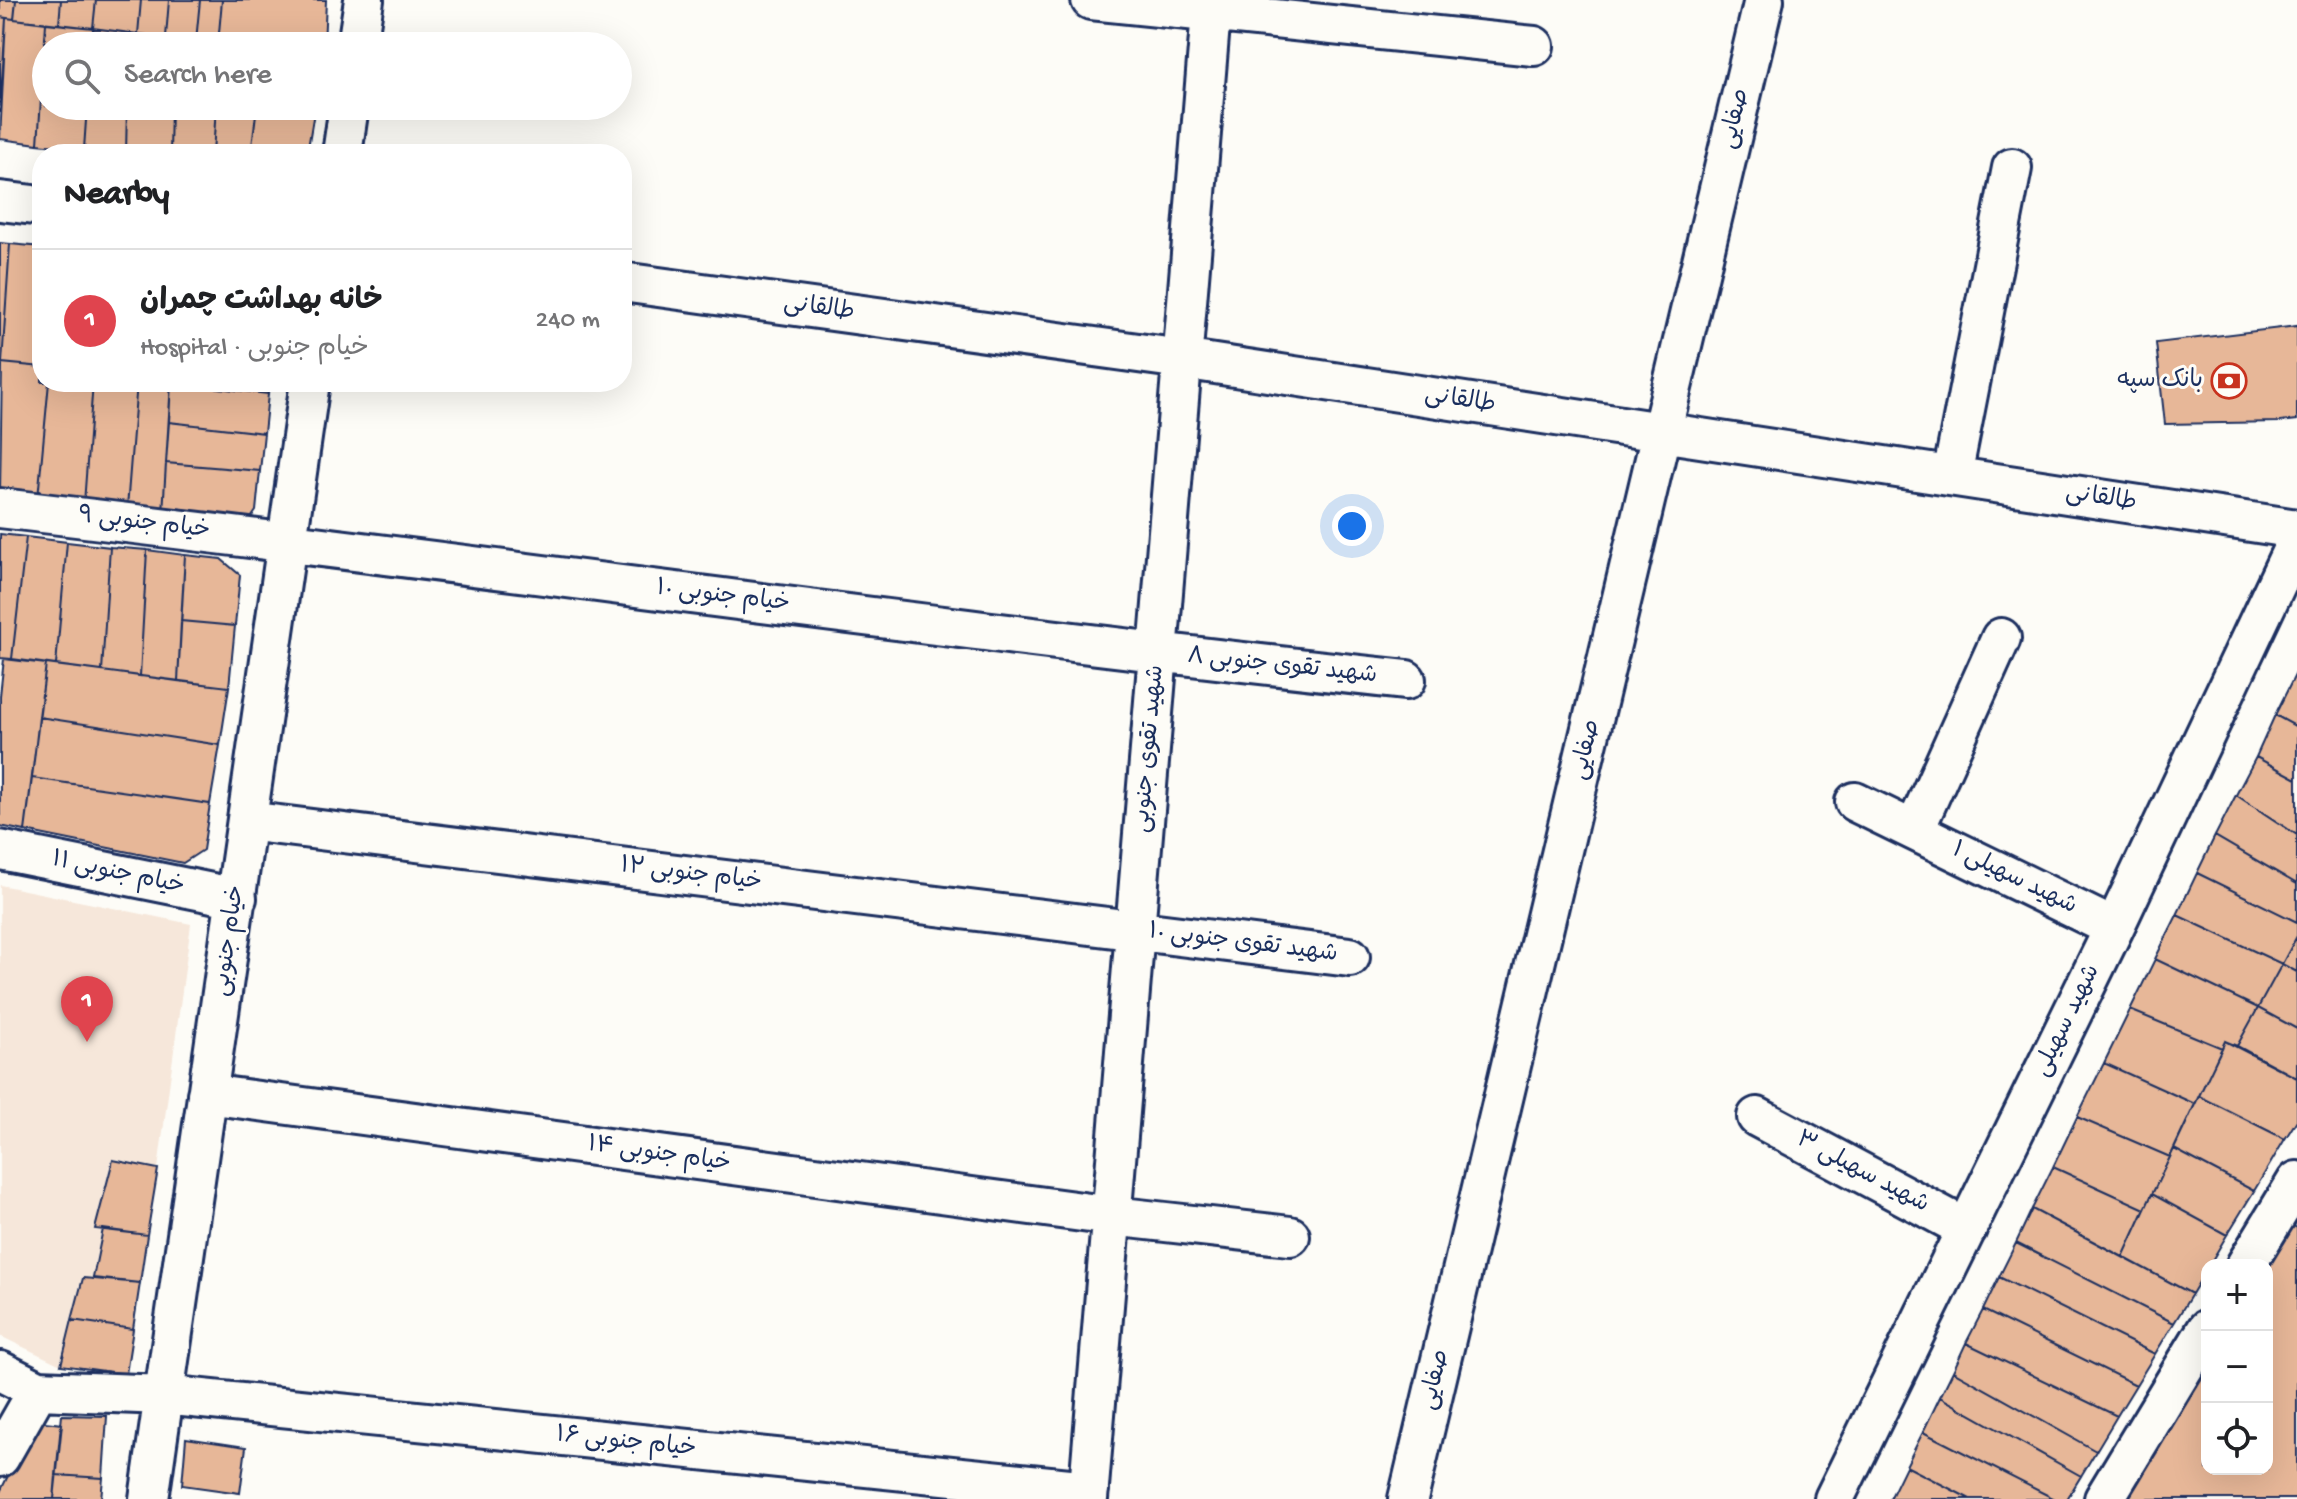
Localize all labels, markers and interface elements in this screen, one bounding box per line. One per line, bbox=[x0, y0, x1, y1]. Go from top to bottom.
search box bbox=[32, 32, 632, 120]
icon: search bbox=[60, 54, 104, 98]
text: Search here bbox=[124, 59, 272, 94]
street label: صفایی bbox=[1715, 86, 1757, 152]
text: Nearby bbox=[64, 176, 169, 216]
text: خانه بهداشت چمران bbox=[140, 285, 383, 320]
street label: طالقانی bbox=[782, 290, 856, 328]
text: 1 bbox=[85, 306, 95, 337]
text: 240 m bbox=[536, 306, 600, 337]
text: Hospital · خیام جنوبی bbox=[140, 334, 369, 365]
bank icon: بانک سپه bbox=[2210, 362, 2248, 400]
place label: بانک سپه bbox=[2117, 367, 2203, 396]
street label: طالقانی bbox=[1423, 381, 1497, 421]
street label: طالقانی bbox=[2064, 479, 2138, 519]
street label: خیام جنوبی ۹ bbox=[76, 502, 212, 546]
your location bbox=[1332, 506, 1372, 546]
street label: خیام جنوبی ۱۰ bbox=[655, 574, 791, 620]
street label: شهید تقوی جنوبی ۸ bbox=[1186, 643, 1378, 691]
street label: شهید تقوی جنوبی bbox=[1128, 664, 1172, 834]
street label: صفایی bbox=[1566, 717, 1608, 783]
street label: شهید سهیلی ۱ bbox=[1947, 836, 2081, 922]
street label: خیام جنوبی ۱۱ bbox=[49, 846, 187, 902]
street label: خیام جنوبی ۱۲ bbox=[618, 852, 764, 898]
street label: خیام جنوبی bbox=[208, 884, 252, 998]
street label: شهید تقوی جنوبی ۱۰ bbox=[1147, 918, 1339, 970]
street label: شهید سهیلی bbox=[2028, 960, 2108, 1082]
pin: 1 bbox=[61, 976, 113, 1042]
street label: شهید سهیلی ۳ bbox=[1790, 1126, 1934, 1220]
street label: خیام جنوبی ۱۴ bbox=[586, 1131, 732, 1179]
map controls bbox=[2201, 1259, 2273, 1475]
button: + bbox=[2201, 1259, 2273, 1331]
button: − bbox=[2201, 1331, 2273, 1403]
street label: صفایی bbox=[1415, 1347, 1457, 1413]
button: locate bbox=[2201, 1403, 2273, 1475]
street label: خیام جنوبی ۱۶ bbox=[554, 1421, 698, 1465]

